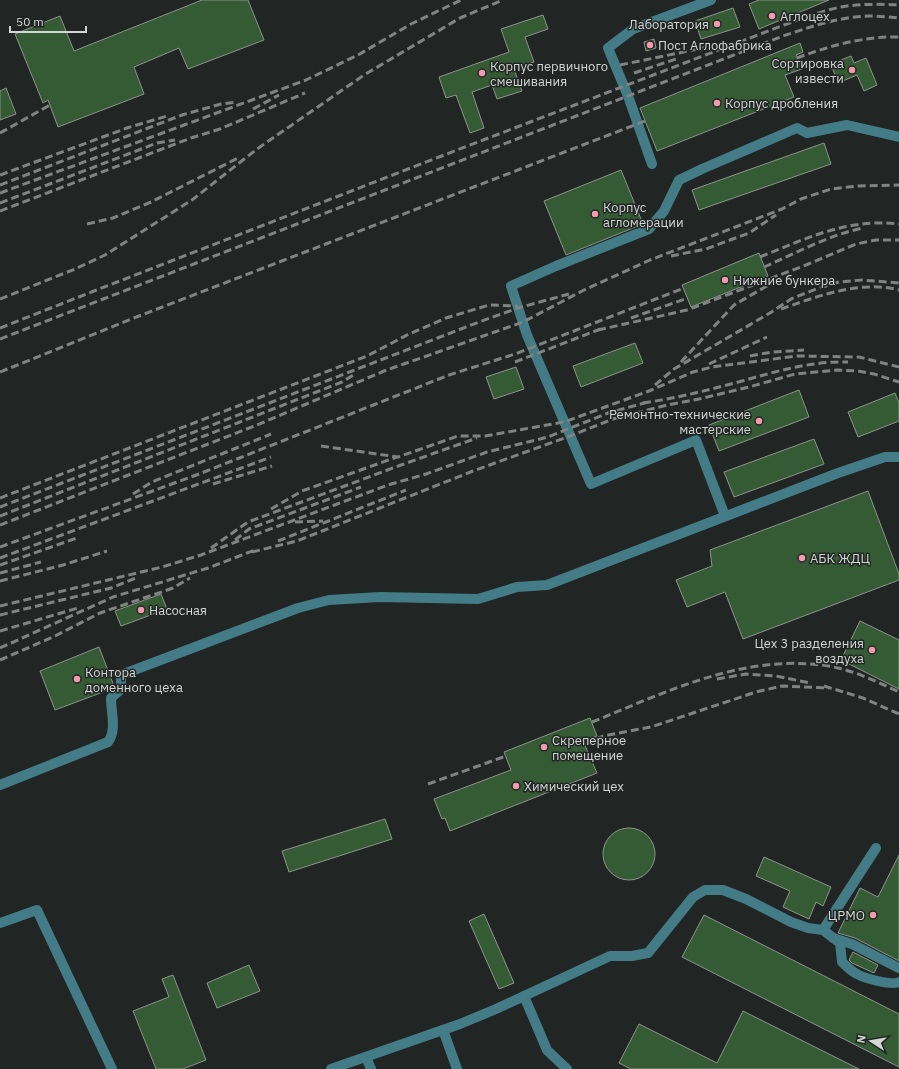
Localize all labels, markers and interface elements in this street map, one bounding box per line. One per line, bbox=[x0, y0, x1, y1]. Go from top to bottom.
scale bar bbox=[10, 8, 86, 34]
place label: Аглоцех bbox=[780, 8, 830, 25]
marker: Аглоцех bbox=[767, 11, 777, 21]
text: 50 m bbox=[16, 14, 44, 29]
place label: Лаборатория bbox=[629, 16, 709, 33]
marker: Лаборатория bbox=[712, 19, 722, 29]
place label: Пост Аглофабрика bbox=[658, 37, 772, 54]
marker: Пост Аглофабрика bbox=[645, 40, 655, 50]
place label: Сортировка извести bbox=[771, 55, 844, 87]
place label: Корпус первичного смешивания bbox=[490, 58, 608, 90]
marker: Сортировка извести bbox=[847, 65, 857, 75]
marker: Корпус первичного смешивания bbox=[477, 68, 487, 78]
place label: Корпус дробления bbox=[725, 95, 838, 112]
marker: Корпус дробления bbox=[712, 98, 722, 108]
place label: Корпус агломерации bbox=[603, 199, 684, 231]
marker: Корпус агломерации bbox=[590, 209, 600, 219]
place label: Нижние бункера bbox=[733, 272, 835, 289]
marker: Нижние бункера bbox=[720, 275, 730, 285]
place label: Ремонтно-технические мастерские bbox=[609, 406, 751, 438]
marker: Ремонтно-технические мастерские bbox=[754, 416, 764, 426]
place label: АБК ЖДЦ bbox=[810, 550, 870, 567]
marker: АБК ЖДЦ bbox=[797, 553, 807, 563]
place label: Насосная bbox=[149, 602, 207, 619]
marker: Насосная bbox=[136, 605, 146, 615]
place label: Цех 3 разделения воздуха bbox=[754, 635, 864, 667]
marker: Цех 3 разделения воздуха bbox=[867, 645, 877, 655]
place label: Контора доменного цеха bbox=[85, 664, 183, 696]
marker: Контора доменного цеха bbox=[72, 674, 82, 684]
place label: Скреперное помещение bbox=[552, 732, 626, 764]
marker: Скреперное помещение bbox=[539, 742, 549, 752]
place label: Химический цех bbox=[524, 778, 624, 795]
marker: Химический цех bbox=[511, 781, 521, 791]
place label: ЦРМО bbox=[828, 907, 865, 924]
marker: ЦРМО bbox=[868, 910, 878, 920]
north arrow bbox=[851, 1021, 891, 1061]
text: N bbox=[854, 1034, 869, 1044]

